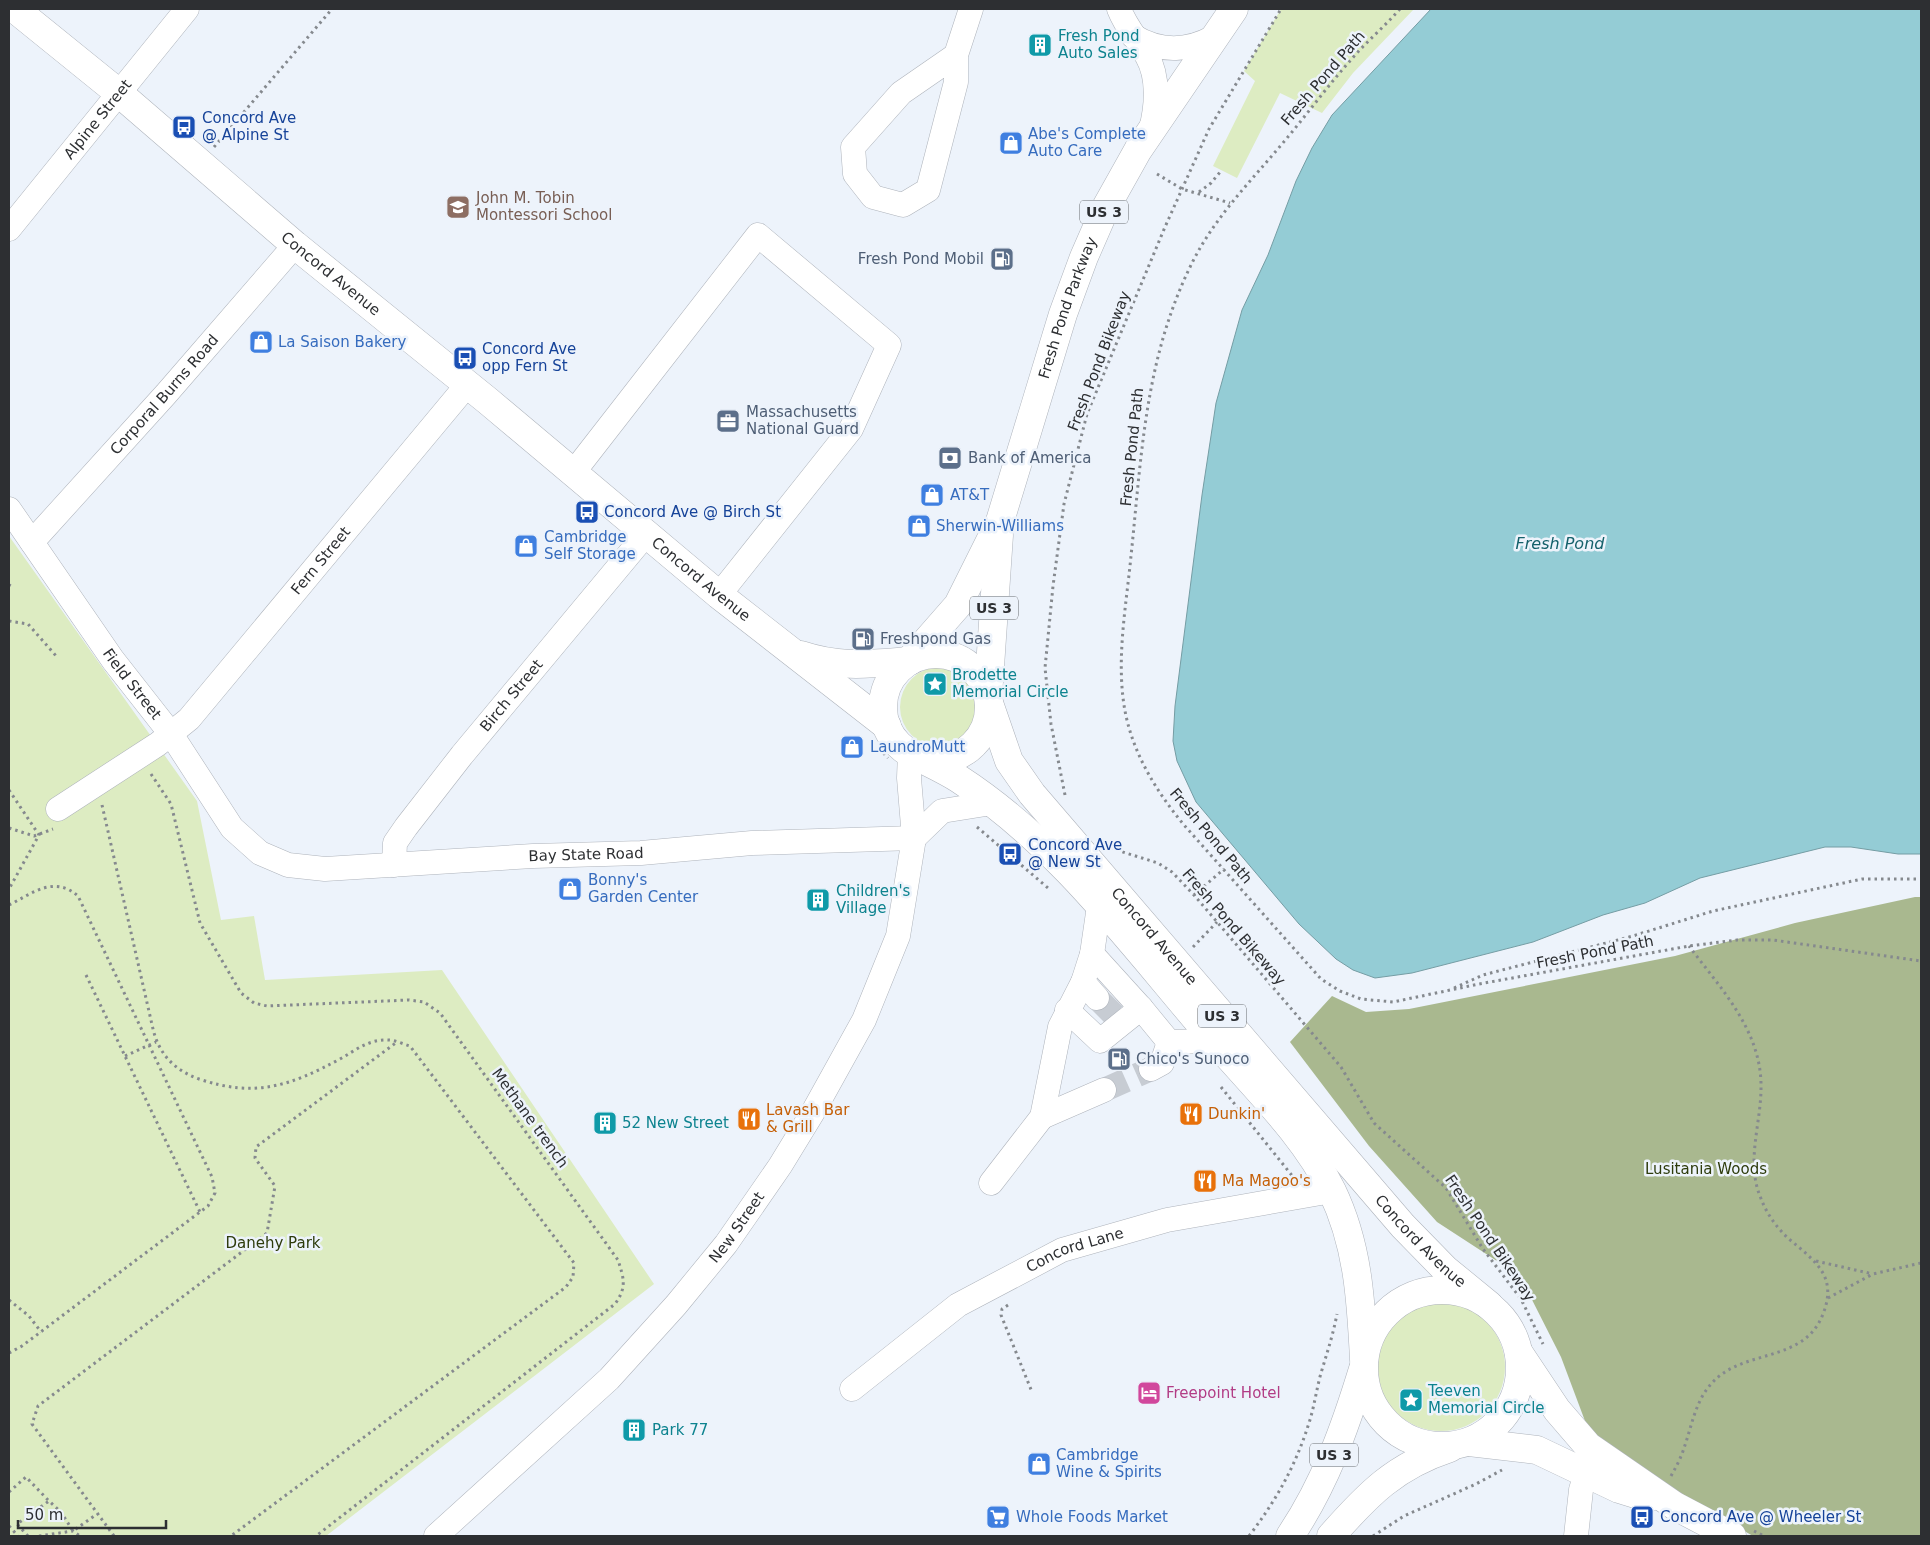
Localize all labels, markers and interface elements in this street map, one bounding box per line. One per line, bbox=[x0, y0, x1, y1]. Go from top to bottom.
place label: Fresh Pond Auto Sales bbox=[1058, 27, 1139, 62]
street label: Fresh Pond Path bbox=[1277, 27, 1369, 129]
building icon: Fresh Pond Auto Sales bbox=[1027, 32, 1053, 58]
street label: Alpine Street bbox=[60, 76, 135, 163]
place label: Concord Ave @ Alpine St bbox=[202, 109, 296, 144]
bus stop icon: Concord Ave @ Alpine St bbox=[171, 114, 197, 140]
place label: Abe's Complete Auto Care bbox=[1028, 125, 1146, 160]
shop icon: Abe's Complete Auto Care bbox=[998, 130, 1024, 156]
place label: John M. Tobin Montessori School bbox=[475, 189, 612, 224]
school or university icon: John M. Tobin Montessori School bbox=[445, 194, 471, 220]
road number: US 3 bbox=[1080, 200, 1128, 223]
street label: Concord Avenue bbox=[277, 228, 384, 319]
street label: Fresh Pond Parkway bbox=[1035, 234, 1101, 381]
fuel station icon: Fresh Pond Mobil bbox=[989, 246, 1015, 272]
place label: Fresh Pond Mobil bbox=[858, 250, 984, 268]
street label: Fresh Pond Bikeway bbox=[1064, 288, 1134, 433]
shop icon: La Saison Bakery bbox=[248, 329, 274, 355]
street label: Corporal Burns Road bbox=[106, 331, 222, 458]
place label: La Saison Bakery bbox=[278, 333, 406, 351]
place label: Concord Ave opp Fern St bbox=[482, 340, 576, 375]
bus stop icon: Concord Ave opp Fern St bbox=[452, 345, 478, 371]
street label: Fresh Pond Path bbox=[1117, 387, 1147, 507]
place label: Massachusetts National Guard bbox=[746, 403, 859, 438]
office icon: Massachusetts National Guard bbox=[715, 408, 741, 434]
bank icon: Bank of America bbox=[937, 445, 963, 471]
place label: Bank of America bbox=[968, 449, 1092, 467]
shop icon: AT&T bbox=[919, 482, 945, 508]
place label: AT&T bbox=[950, 486, 990, 504]
bus stop icon: Concord Ave @ Birch St bbox=[574, 499, 600, 525]
place label: Concord Ave @ Birch St bbox=[604, 503, 781, 521]
shop icon: Sherwin-Williams bbox=[906, 513, 932, 539]
place label: Sherwin-Williams bbox=[936, 517, 1064, 535]
street label: Fern Street bbox=[287, 523, 354, 598]
place label: Cambridge Self Storage bbox=[544, 528, 636, 563]
shop icon: Cambridge Self Storage bbox=[513, 533, 539, 559]
street label: Concord Avenue bbox=[648, 533, 754, 625]
water label: Fresh Pond bbox=[1516, 534, 1605, 553]
road number: US 3 bbox=[970, 596, 1018, 620]
fuel station icon: Freshpond Gas bbox=[850, 626, 876, 652]
place label: Freshpond Gas bbox=[880, 630, 991, 648]
street label: Field Street bbox=[99, 645, 165, 723]
street label: Birch Street bbox=[476, 656, 547, 735]
place label: Brodette Memorial Circle bbox=[952, 666, 1069, 701]
place icon: Brodette Memorial Circle bbox=[922, 671, 948, 697]
shop icon: LaundroMutt bbox=[839, 734, 865, 760]
place label: LaundroMutt bbox=[870, 738, 965, 756]
street label: Fresh Pond Path bbox=[1166, 785, 1256, 887]
place label: Concord Ave @ New St bbox=[1028, 836, 1122, 871]
bus stop icon: Concord Ave @ New St bbox=[997, 841, 1023, 867]
street label: Bay State Road bbox=[528, 844, 644, 865]
street label: Fresh Pond Bikeway bbox=[1179, 865, 1290, 989]
place label: Bonny's Garden Center bbox=[588, 871, 699, 906]
shop icon: Bonny's Garden Center bbox=[557, 876, 583, 902]
place label: Children's Village bbox=[836, 882, 911, 917]
street label: Concord Avenue bbox=[1107, 884, 1201, 989]
building icon: Children's Village bbox=[805, 887, 831, 913]
street label: Fresh Pond Path bbox=[1535, 932, 1655, 972]
road number: US 3 bbox=[1198, 1004, 1246, 1028]
fuel station icon: Chico's Sunoco bbox=[1106, 1046, 1132, 1072]
place label: Chico's Sunoco bbox=[1136, 1050, 1249, 1068]
street label: Methane trench bbox=[488, 1065, 572, 1171]
place label: Lavash Bar & Grill bbox=[766, 1101, 850, 1136]
restaurant icon: Dunkin' bbox=[1178, 1101, 1204, 1127]
place label: Dunkin' bbox=[1208, 1105, 1265, 1123]
restaurant icon: Lavash Bar & Grill bbox=[736, 1106, 762, 1132]
building icon: 52 New Street bbox=[592, 1110, 618, 1136]
place label: 52 New Street bbox=[622, 1114, 729, 1132]
park label: Lusitania Woods bbox=[1645, 1160, 1767, 1178]
restaurant icon: Ma Magoo's bbox=[1192, 1168, 1218, 1194]
street label: Fresh Pond Bikeway bbox=[1441, 1171, 1539, 1305]
place label: Ma Magoo's bbox=[1222, 1172, 1311, 1190]
street label: New Street bbox=[705, 1188, 768, 1267]
street label: Concord Avenue bbox=[1371, 1191, 1469, 1291]
street label: Concord Lane bbox=[1023, 1224, 1126, 1276]
park label: Danehy Park bbox=[225, 1234, 321, 1252]
hotel icon: Freepoint Hotel bbox=[1136, 1380, 1162, 1406]
place label: Teeven Memorial Circle bbox=[1427, 1382, 1545, 1417]
place label: Freepoint Hotel bbox=[1166, 1384, 1281, 1402]
place icon: Teeven Memorial Circle bbox=[1398, 1387, 1424, 1413]
building icon: Park 77 bbox=[621, 1417, 647, 1443]
place label: Park 77 bbox=[652, 1421, 708, 1439]
road number: US 3 bbox=[1310, 1444, 1358, 1466]
place label: Cambridge Wine & Spirits bbox=[1056, 1446, 1162, 1481]
shop icon: Cambridge Wine & Spirits bbox=[1026, 1451, 1052, 1477]
scale bar bbox=[18, 1498, 165, 1530]
supermarket icon: Whole Foods Market bbox=[985, 1504, 1011, 1530]
bus stop icon: Concord Ave @ Wheeler St bbox=[1629, 1504, 1655, 1530]
text: 50 m bbox=[25, 1506, 63, 1524]
place label: Whole Foods Market bbox=[1016, 1508, 1168, 1526]
place label: Concord Ave @ Wheeler St bbox=[1660, 1508, 1861, 1526]

